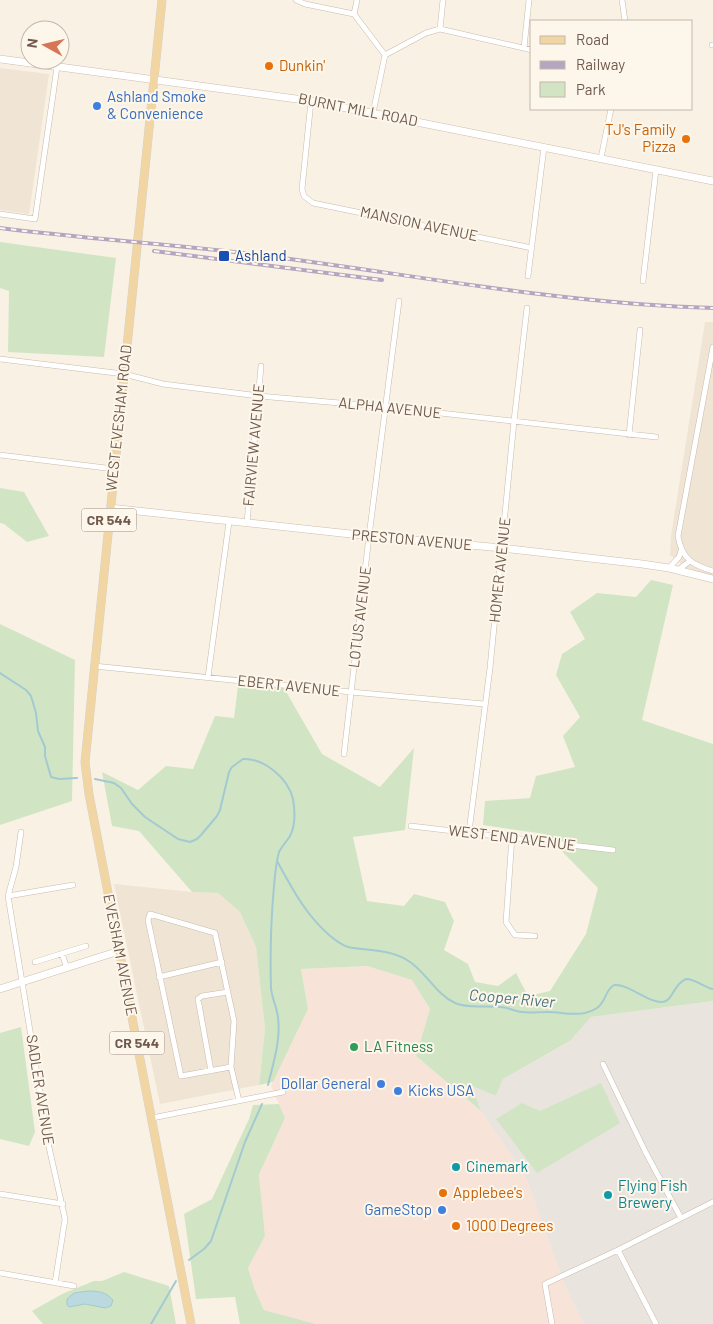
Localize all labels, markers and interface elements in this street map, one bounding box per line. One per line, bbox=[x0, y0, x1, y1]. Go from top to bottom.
north arrow bbox=[20, 20, 70, 70]
legend bbox=[530, 20, 693, 110]
text: Road bbox=[576, 30, 609, 48]
text: N bbox=[23, 37, 41, 49]
text: Railway bbox=[576, 55, 625, 73]
place label: Dunkin' bbox=[279, 56, 325, 74]
marker: Dunkin' bbox=[263, 60, 275, 72]
text: Park bbox=[576, 80, 606, 98]
place label: Ashland Smoke & Convenience bbox=[107, 87, 206, 122]
street label: BURNT MILL ROAD bbox=[297, 89, 420, 129]
marker: Ashland Smoke & Convenience bbox=[91, 100, 103, 112]
place label: TJ's Family Pizza bbox=[605, 120, 676, 155]
marker: TJ's Family Pizza bbox=[680, 133, 692, 145]
street label: MANSION AVENUE bbox=[359, 202, 480, 244]
place label: Ashland bbox=[235, 246, 287, 264]
marker: Ashland bbox=[217, 249, 231, 263]
street label: WEST EVESHAM ROAD bbox=[101, 344, 135, 492]
street label: FAIRVIEW AVENUE bbox=[239, 383, 267, 507]
street label: ALPHA AVENUE bbox=[338, 393, 443, 421]
road number: CR 544 bbox=[82, 508, 136, 532]
street label: HOMER AVENUE bbox=[485, 516, 514, 624]
street label: PRESTON AVENUE bbox=[351, 525, 473, 553]
street label: LOTUS AVENUE bbox=[344, 565, 374, 669]
street label: EBERT AVENUE bbox=[237, 671, 341, 699]
street label: WEST END AVENUE bbox=[447, 820, 577, 854]
street label: EVESHAM AVENUE bbox=[100, 892, 142, 1017]
water label: Cooper River bbox=[468, 984, 557, 1011]
road number: CR 544 bbox=[110, 1032, 164, 1054]
street label: SADLER AVENUE bbox=[23, 1033, 59, 1147]
place label: LA Fitness bbox=[364, 1037, 433, 1055]
marker: LA Fitness bbox=[348, 1041, 360, 1053]
place label: Dollar General bbox=[281, 1074, 371, 1092]
marker: Dollar General bbox=[375, 1078, 387, 1090]
place label: Kicks USA bbox=[408, 1081, 474, 1099]
marker: Kicks USA bbox=[392, 1085, 404, 1097]
place label: Cinemark bbox=[466, 1157, 528, 1175]
marker: Cinemark bbox=[450, 1161, 462, 1173]
place label: Flying Fish Brewery bbox=[618, 1176, 687, 1211]
place label: Applebee's bbox=[453, 1183, 523, 1201]
marker: Applebee's bbox=[437, 1187, 449, 1199]
marker: Flying Fish Brewery bbox=[602, 1189, 614, 1201]
place label: GameStop bbox=[364, 1200, 432, 1218]
marker: GameStop bbox=[436, 1204, 448, 1216]
place label: 1000 Degrees bbox=[466, 1216, 553, 1234]
marker: 1000 Degrees bbox=[450, 1220, 462, 1232]

